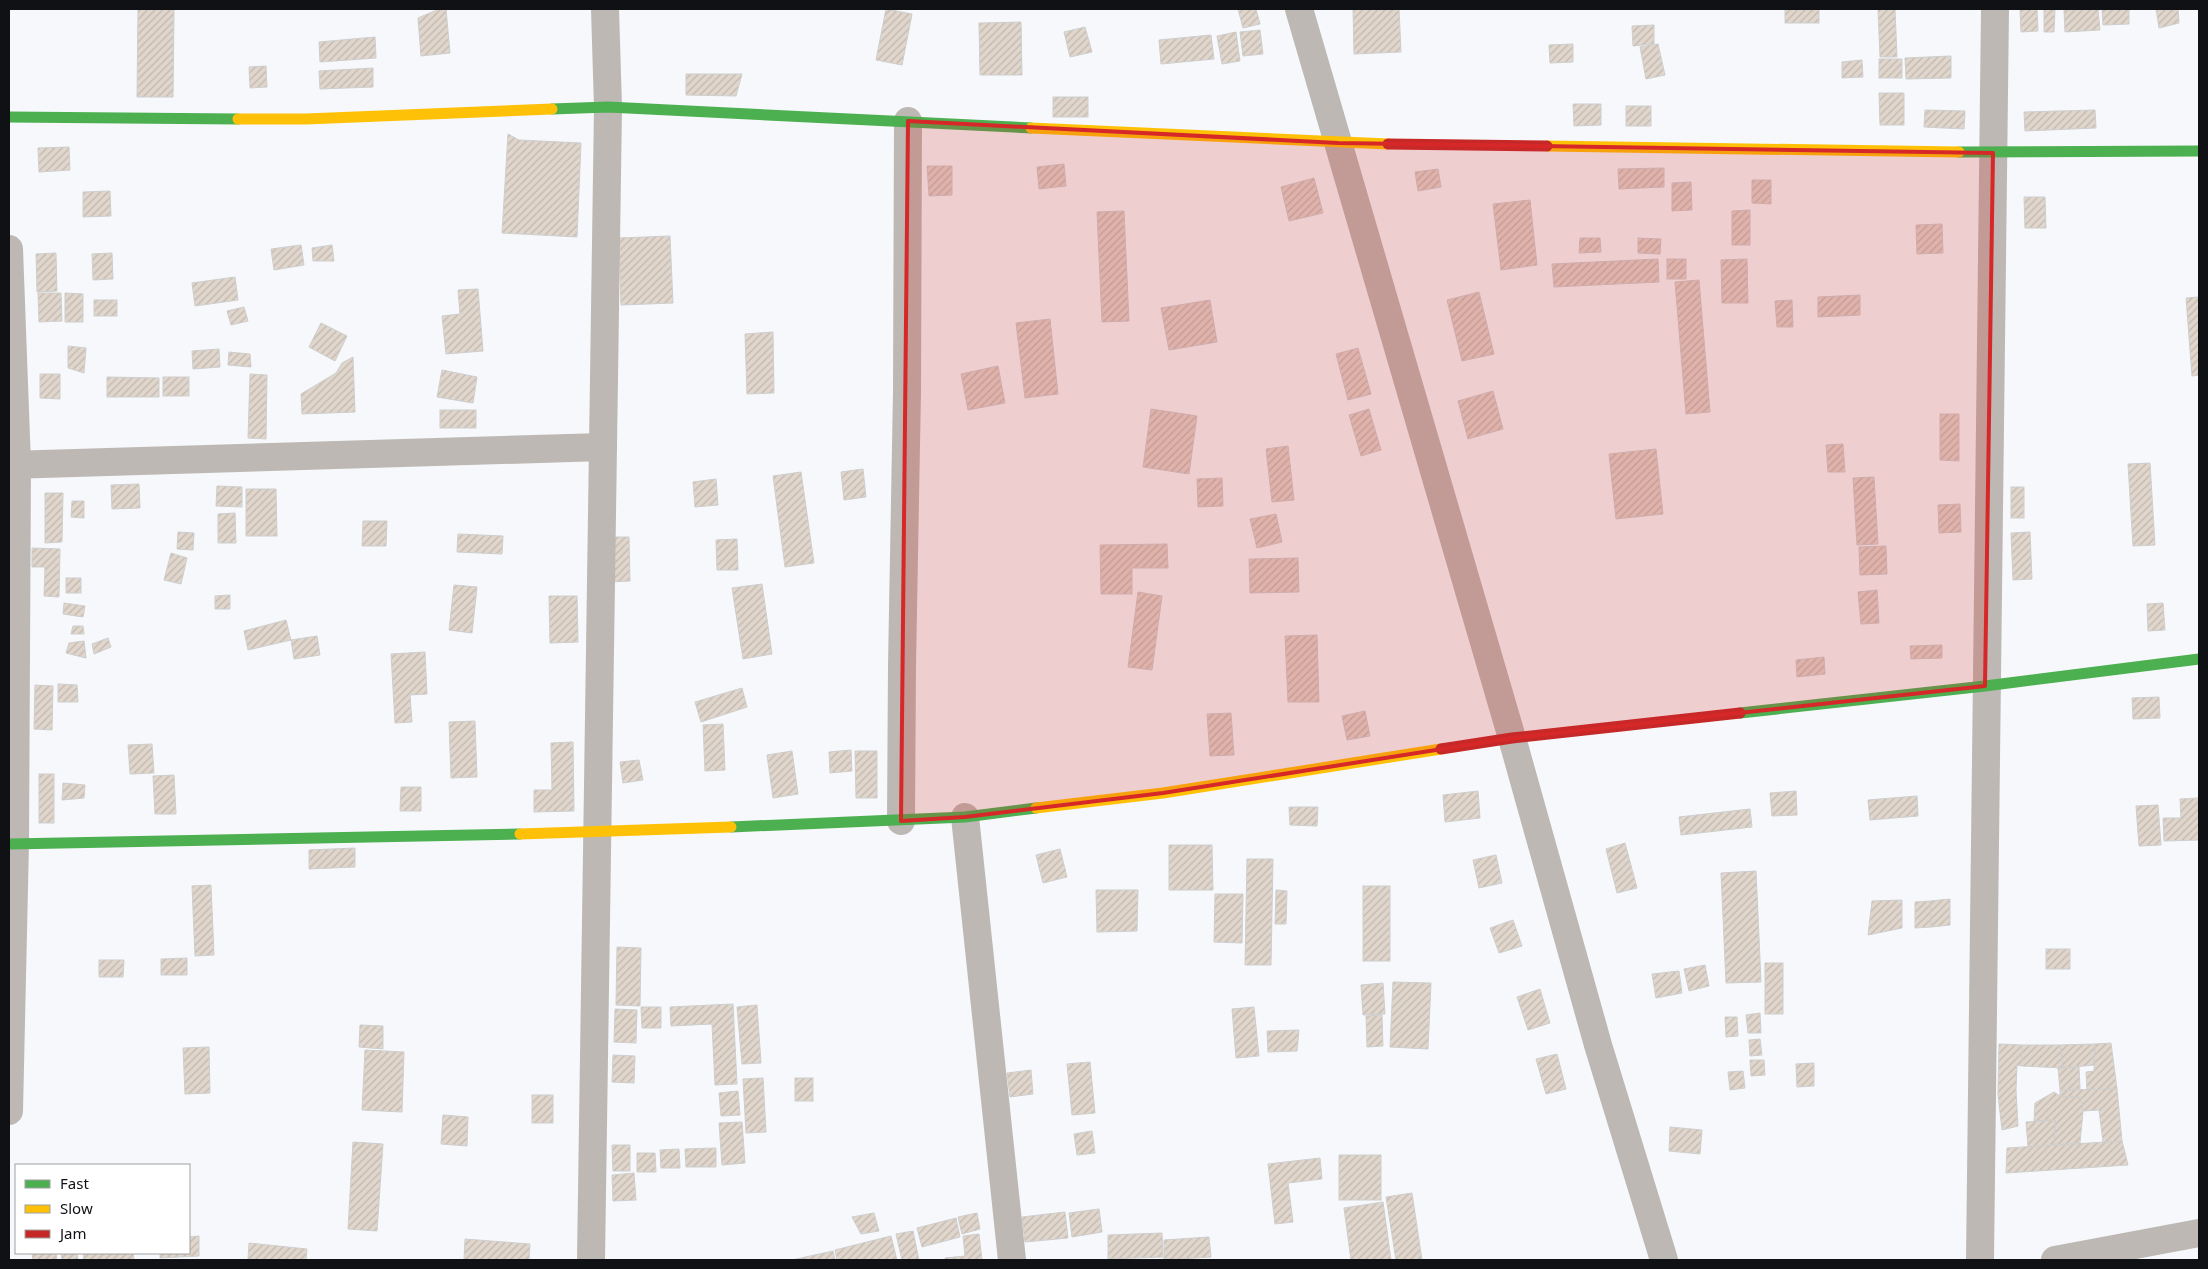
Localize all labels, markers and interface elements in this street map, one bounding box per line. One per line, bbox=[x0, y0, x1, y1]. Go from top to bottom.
legend bbox=[15, 1164, 190, 1254]
text: Fast bbox=[60, 1173, 89, 1193]
text: Slow bbox=[60, 1198, 93, 1218]
text: Jam bbox=[58, 1223, 87, 1243]

